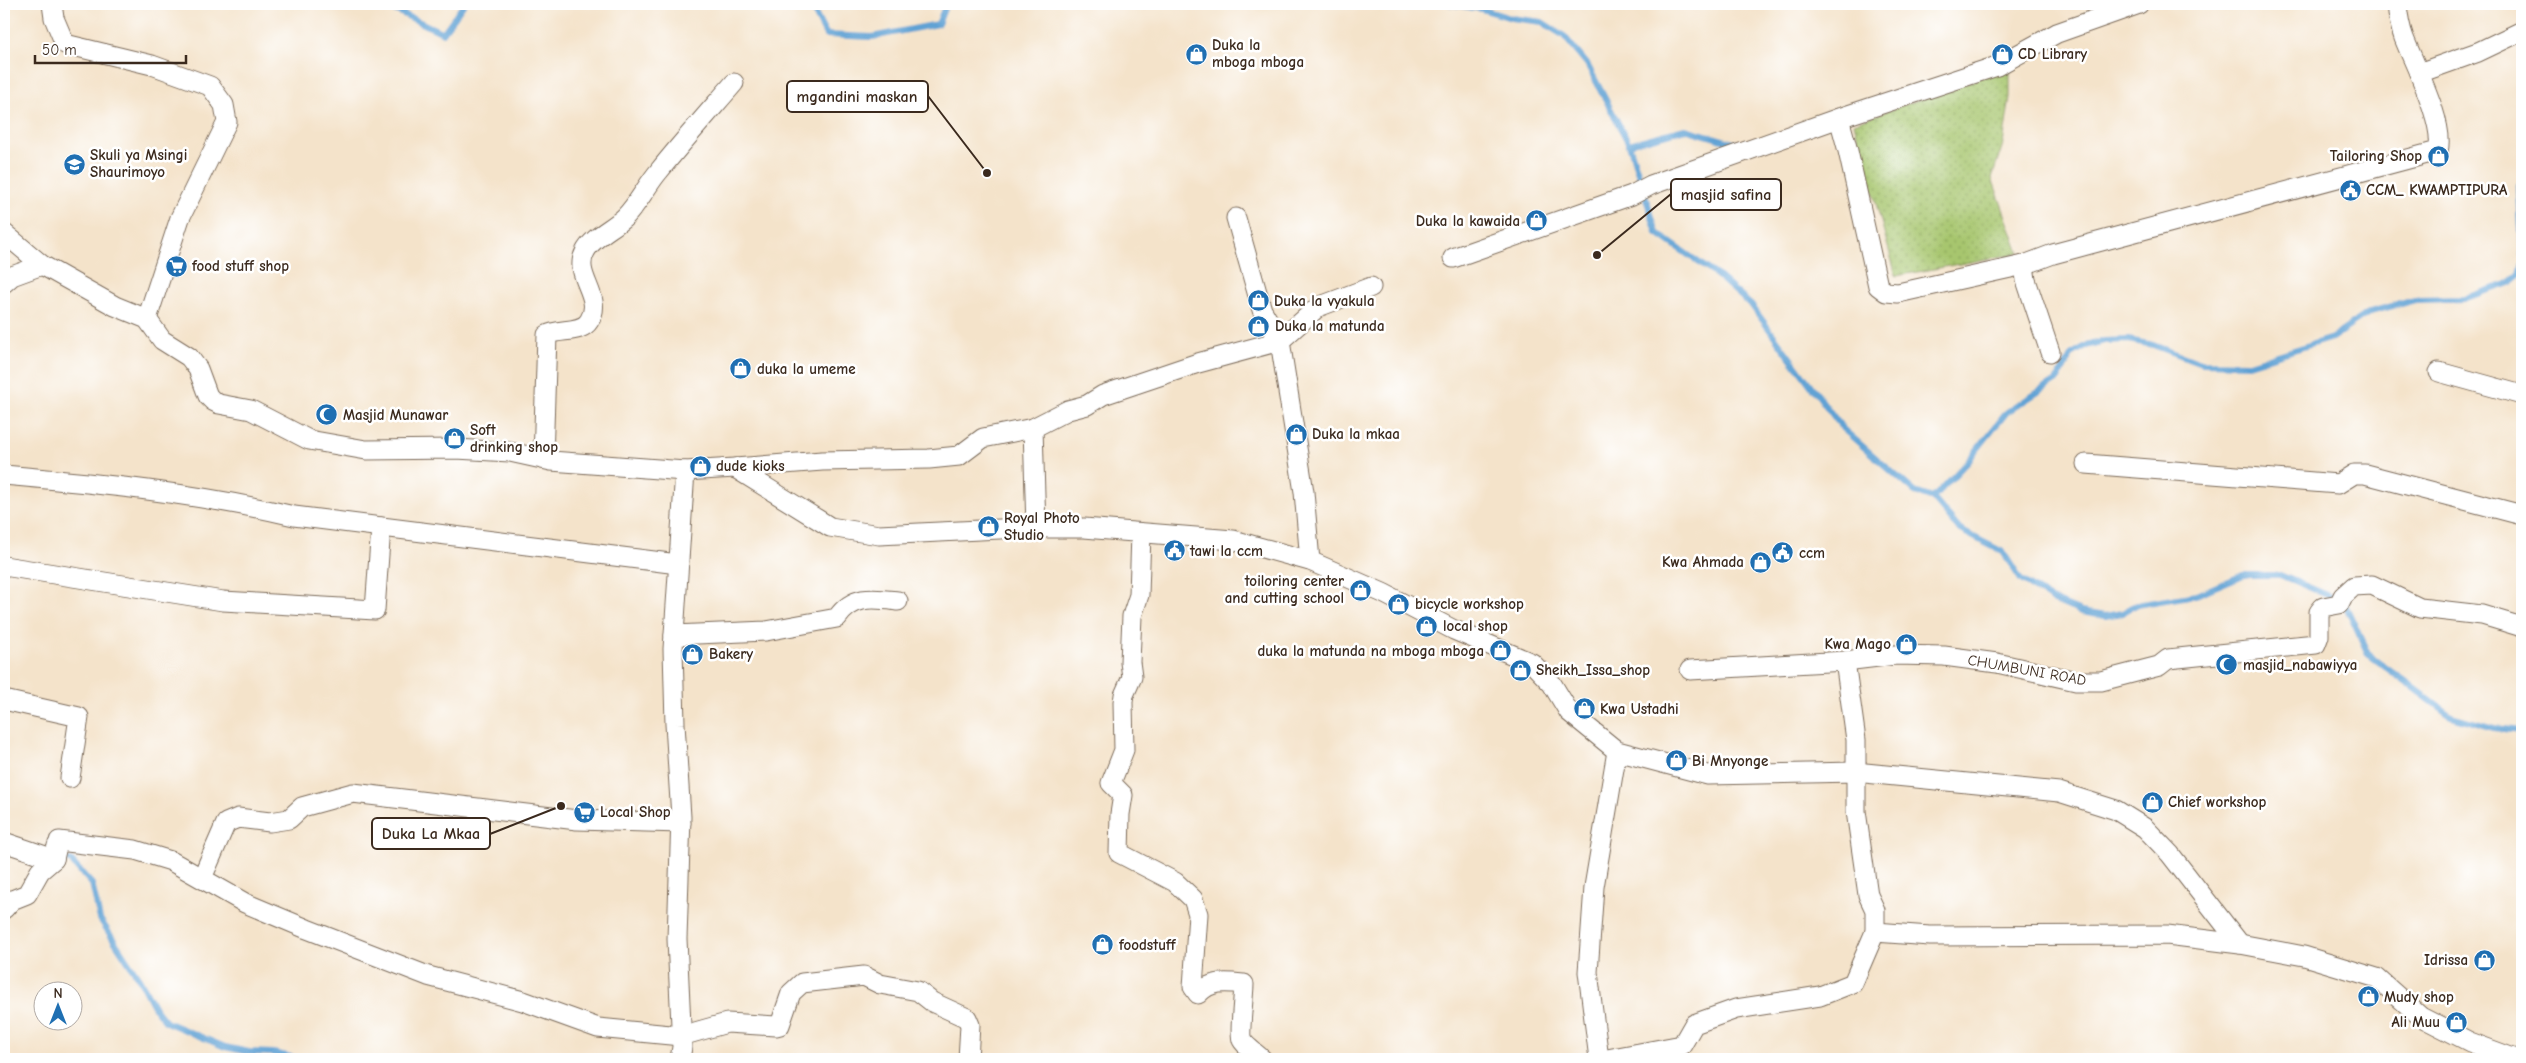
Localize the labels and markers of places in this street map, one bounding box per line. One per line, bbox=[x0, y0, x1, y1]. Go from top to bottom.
place label: Duka la mboga mboga bbox=[1212, 36, 1304, 71]
shop icon: Duka la mboga mboga bbox=[1184, 42, 1208, 66]
shop icon: CD Library bbox=[1990, 42, 2014, 66]
place label: CD Library bbox=[2018, 45, 2087, 63]
callout: mgandini maskan bbox=[787, 81, 928, 112]
shop icon: Tailoring Shop bbox=[2426, 144, 2450, 168]
place label: Skuli ya Msingi Shaurimoyo bbox=[90, 146, 188, 181]
place label: Tailoring Shop bbox=[2330, 147, 2422, 165]
school or university icon: Skuli ya Msingi Shaurimoyo bbox=[62, 152, 86, 176]
public building icon: CCM_ KWAMPTIPURA bbox=[2338, 178, 2362, 202]
callout: masjid safina bbox=[1671, 179, 1781, 210]
place label: CCM_ KWAMPTIPURA bbox=[2366, 181, 2508, 199]
shop icon: Duka la kawaida bbox=[1524, 209, 1548, 233]
place label: Duka la kawaida bbox=[1416, 212, 1520, 230]
supermarket icon: food stuff shop bbox=[164, 254, 188, 278]
place label: food stuff shop bbox=[191, 257, 289, 275]
shop icon: Duka la vyakula bbox=[1246, 289, 1270, 313]
place label: Duka la vyakula bbox=[1274, 292, 1375, 310]
shop icon: Duka la matunda bbox=[1247, 314, 1271, 338]
place label: Duka la matunda bbox=[1275, 317, 1385, 335]
shop icon: duka la umeme bbox=[729, 357, 753, 381]
place label: duka la umeme bbox=[757, 360, 856, 378]
mosque icon: Masjid Munawar bbox=[315, 403, 339, 427]
place label: Masjid Munawar bbox=[343, 406, 448, 424]
place label: Soft drinking shop bbox=[470, 421, 558, 456]
shop icon: Duka la mkaa bbox=[1284, 422, 1308, 446]
place label: Duka la mkaa bbox=[1312, 425, 1400, 443]
shop icon: Soft drinking shop bbox=[442, 427, 466, 451]
shop icon: dude kioks bbox=[688, 454, 712, 478]
place label: dude kioks bbox=[716, 457, 785, 475]
place label: Royal Photo Studio bbox=[1004, 509, 1080, 544]
shop icon: Royal Photo Studio bbox=[976, 515, 1000, 539]
public building icon: tawi la ccm bbox=[1162, 539, 1186, 563]
public building icon: ccm bbox=[1771, 541, 1795, 565]
place label: tawi la ccm bbox=[1189, 542, 1263, 560]
place label: ccm bbox=[1799, 544, 1825, 562]
shop icon: Kwa Ahmada bbox=[1748, 550, 1772, 574]
place label: Kwa Ahmada bbox=[1662, 553, 1744, 571]
place label: toiloring center and cutting school bbox=[1225, 572, 1344, 607]
shop icon: toiloring center and cutting school bbox=[1348, 578, 1372, 602]
shop icon: bicycle workshop bbox=[1387, 592, 1411, 616]
place label: bicycle workshop bbox=[1415, 595, 1524, 613]
shop icon: local shop bbox=[1415, 614, 1439, 638]
place label: local shop bbox=[1443, 617, 1508, 635]
shop icon: Kwa Mago bbox=[1895, 632, 1919, 656]
place label: Kwa Mago bbox=[1825, 635, 1891, 653]
shop icon: duka la matunda na mboga mboga bbox=[1488, 639, 1512, 663]
shop icon: Bakery bbox=[681, 642, 705, 666]
place label: duka la matunda na mboga mboga bbox=[1257, 642, 1484, 660]
place label: Bakery bbox=[709, 645, 753, 663]
mosque icon: masjid_nabawiyya bbox=[2215, 653, 2239, 677]
place label: masjid_nabawiyya bbox=[2243, 656, 2357, 674]
shop icon: Sheikh_Issa_shop bbox=[1508, 658, 1532, 682]
place label: Sheikh_Issa_shop bbox=[1536, 661, 1650, 679]
shop icon: Kwa Ustadhi bbox=[1572, 697, 1596, 721]
place label: Kwa Ustadhi bbox=[1600, 700, 1679, 718]
shop icon: Bi Mnyonge bbox=[1664, 749, 1688, 773]
place label: Bi Mnyonge bbox=[1692, 752, 1769, 770]
shop icon: Chief workshop bbox=[2140, 790, 2164, 814]
place label: Chief workshop bbox=[2168, 793, 2267, 811]
supermarket icon: Local Shop bbox=[572, 800, 596, 824]
place label: Local Shop bbox=[600, 803, 671, 821]
callout: Duka La Mkaa bbox=[372, 818, 490, 849]
shop icon: foodstuff bbox=[1091, 933, 1115, 957]
place label: foodstuff bbox=[1118, 936, 1177, 954]
shop icon: Idrissa bbox=[2472, 948, 2496, 972]
place label: Idrissa bbox=[2424, 951, 2468, 969]
shop icon: Mudy shop bbox=[2356, 985, 2380, 1009]
place label: Mudy shop bbox=[2384, 988, 2454, 1006]
shop icon: Ali Muu bbox=[2444, 1010, 2468, 1034]
place label: Ali Muu bbox=[2392, 1013, 2440, 1031]

